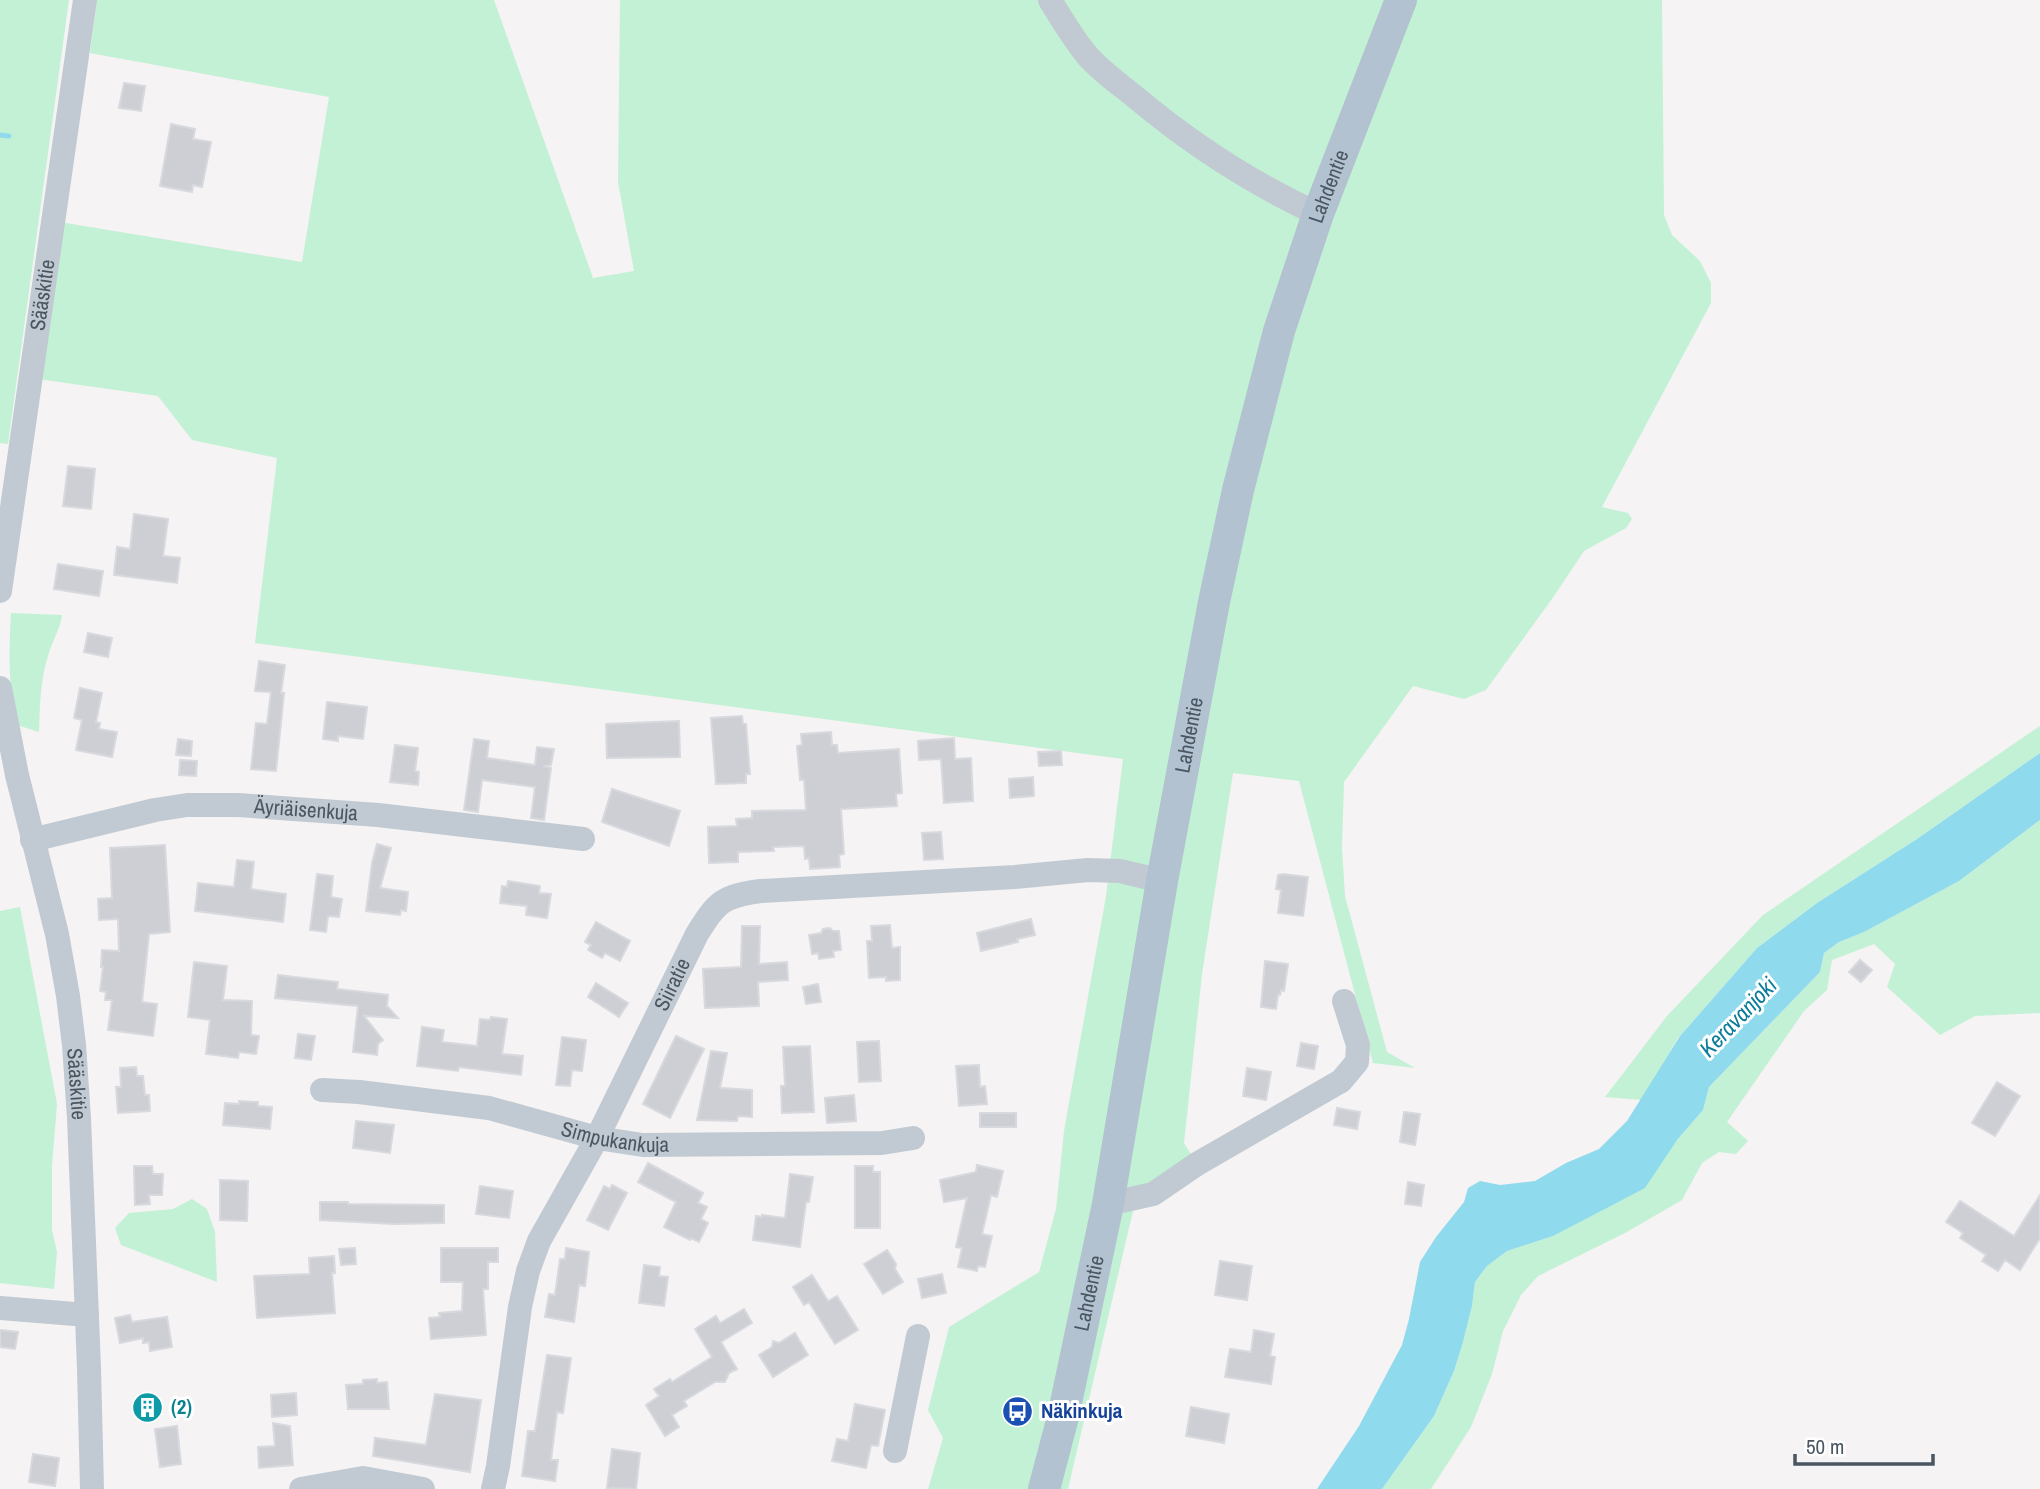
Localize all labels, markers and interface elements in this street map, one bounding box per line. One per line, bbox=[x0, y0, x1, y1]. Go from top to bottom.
street label: Lahdentie bbox=[1301, 145, 1356, 227]
street label: Sääskitie bbox=[23, 257, 62, 333]
street label: Lahdentie bbox=[1167, 695, 1210, 775]
street label: Äyriäisenkuja bbox=[252, 791, 359, 828]
street label: Siiratie bbox=[647, 953, 697, 1016]
water label: Keravanjoki bbox=[1692, 970, 1784, 1063]
street label: Sääskitie bbox=[60, 1047, 94, 1121]
street label: Simpukankuja bbox=[558, 1114, 669, 1159]
street label: Lahdentie bbox=[1067, 1253, 1111, 1334]
building icon: (2) bbox=[131, 1390, 165, 1424]
place label: (2) bbox=[171, 1392, 192, 1421]
bus stop icon: Näkinkuja bbox=[1001, 1394, 1035, 1428]
place label: Näkinkuja bbox=[1041, 1396, 1123, 1425]
scale bar bbox=[1795, 1422, 1933, 1466]
text: 50 m bbox=[1806, 1432, 1844, 1461]

